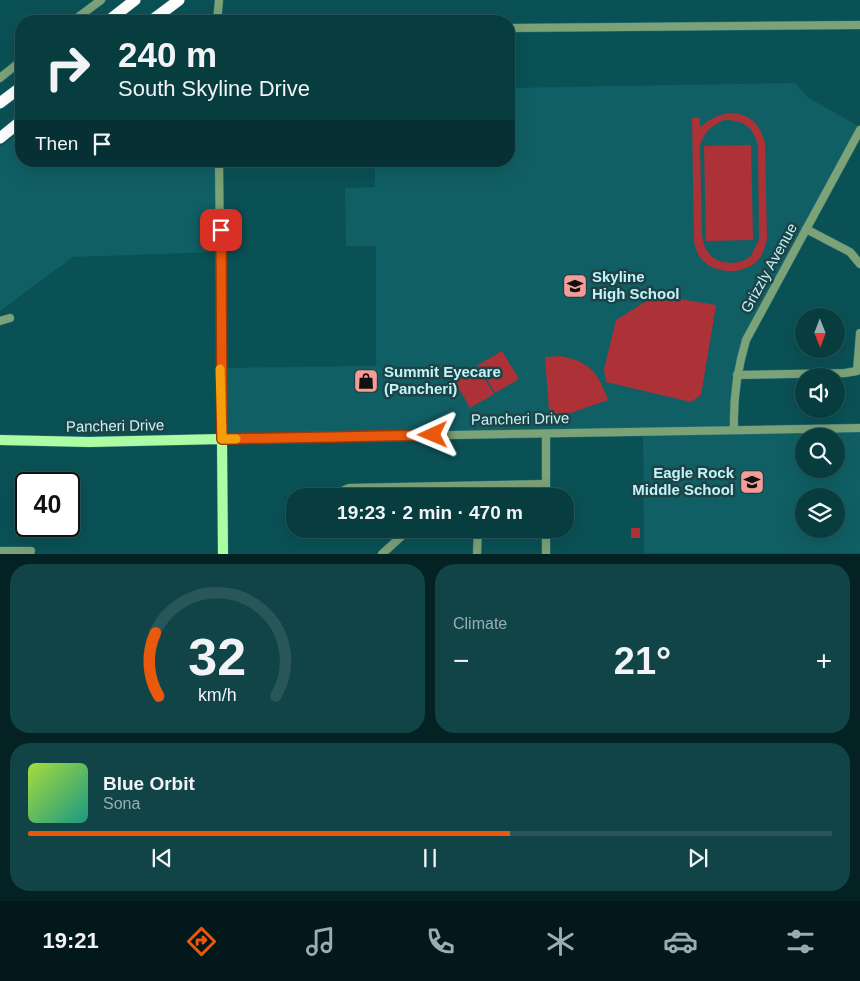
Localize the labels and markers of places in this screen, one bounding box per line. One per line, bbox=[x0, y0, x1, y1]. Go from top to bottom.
pin bbox=[200, 209, 242, 251]
place label: Skyline High School bbox=[592, 268, 680, 302]
school or university icon: Skyline High School bbox=[562, 273, 588, 299]
place label: Summit Eyecare (Pancheri) bbox=[384, 363, 501, 397]
shop icon: Summit Eyecare (Pancheri) bbox=[353, 368, 379, 394]
place label: Eagle Rock Middle School bbox=[632, 464, 735, 498]
school or university icon: Eagle Rock Middle School bbox=[739, 469, 765, 495]

